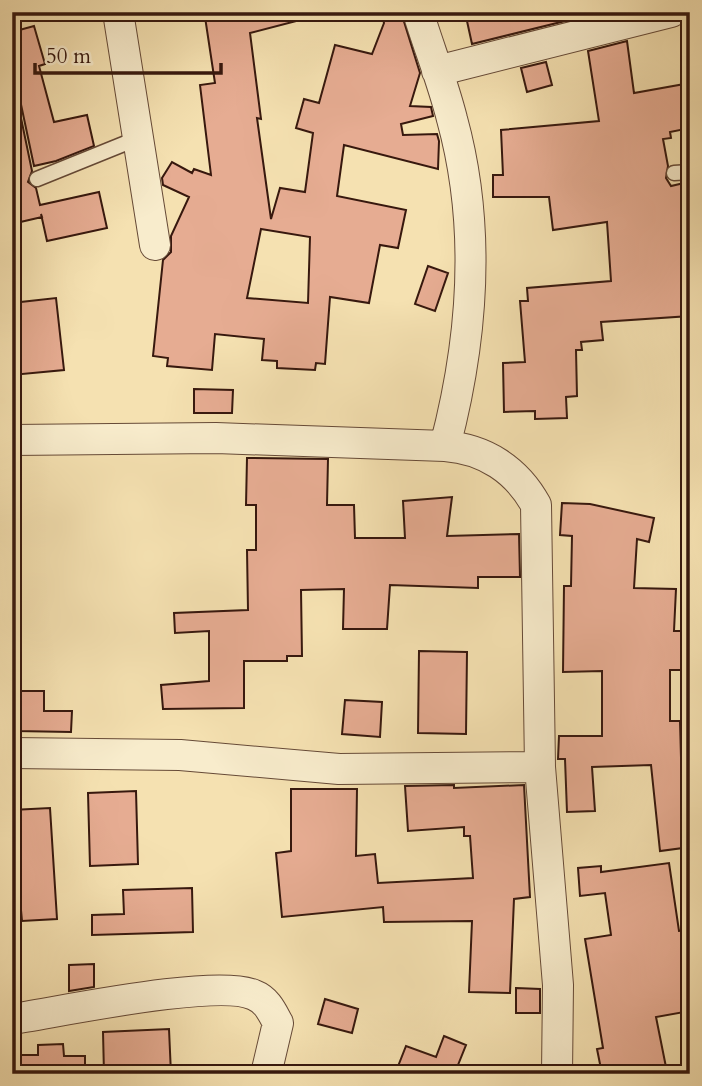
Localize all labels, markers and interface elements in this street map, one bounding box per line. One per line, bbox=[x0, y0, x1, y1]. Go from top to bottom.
scale bar bbox=[35, 32, 220, 76]
text: 50 m bbox=[46, 42, 91, 71]

